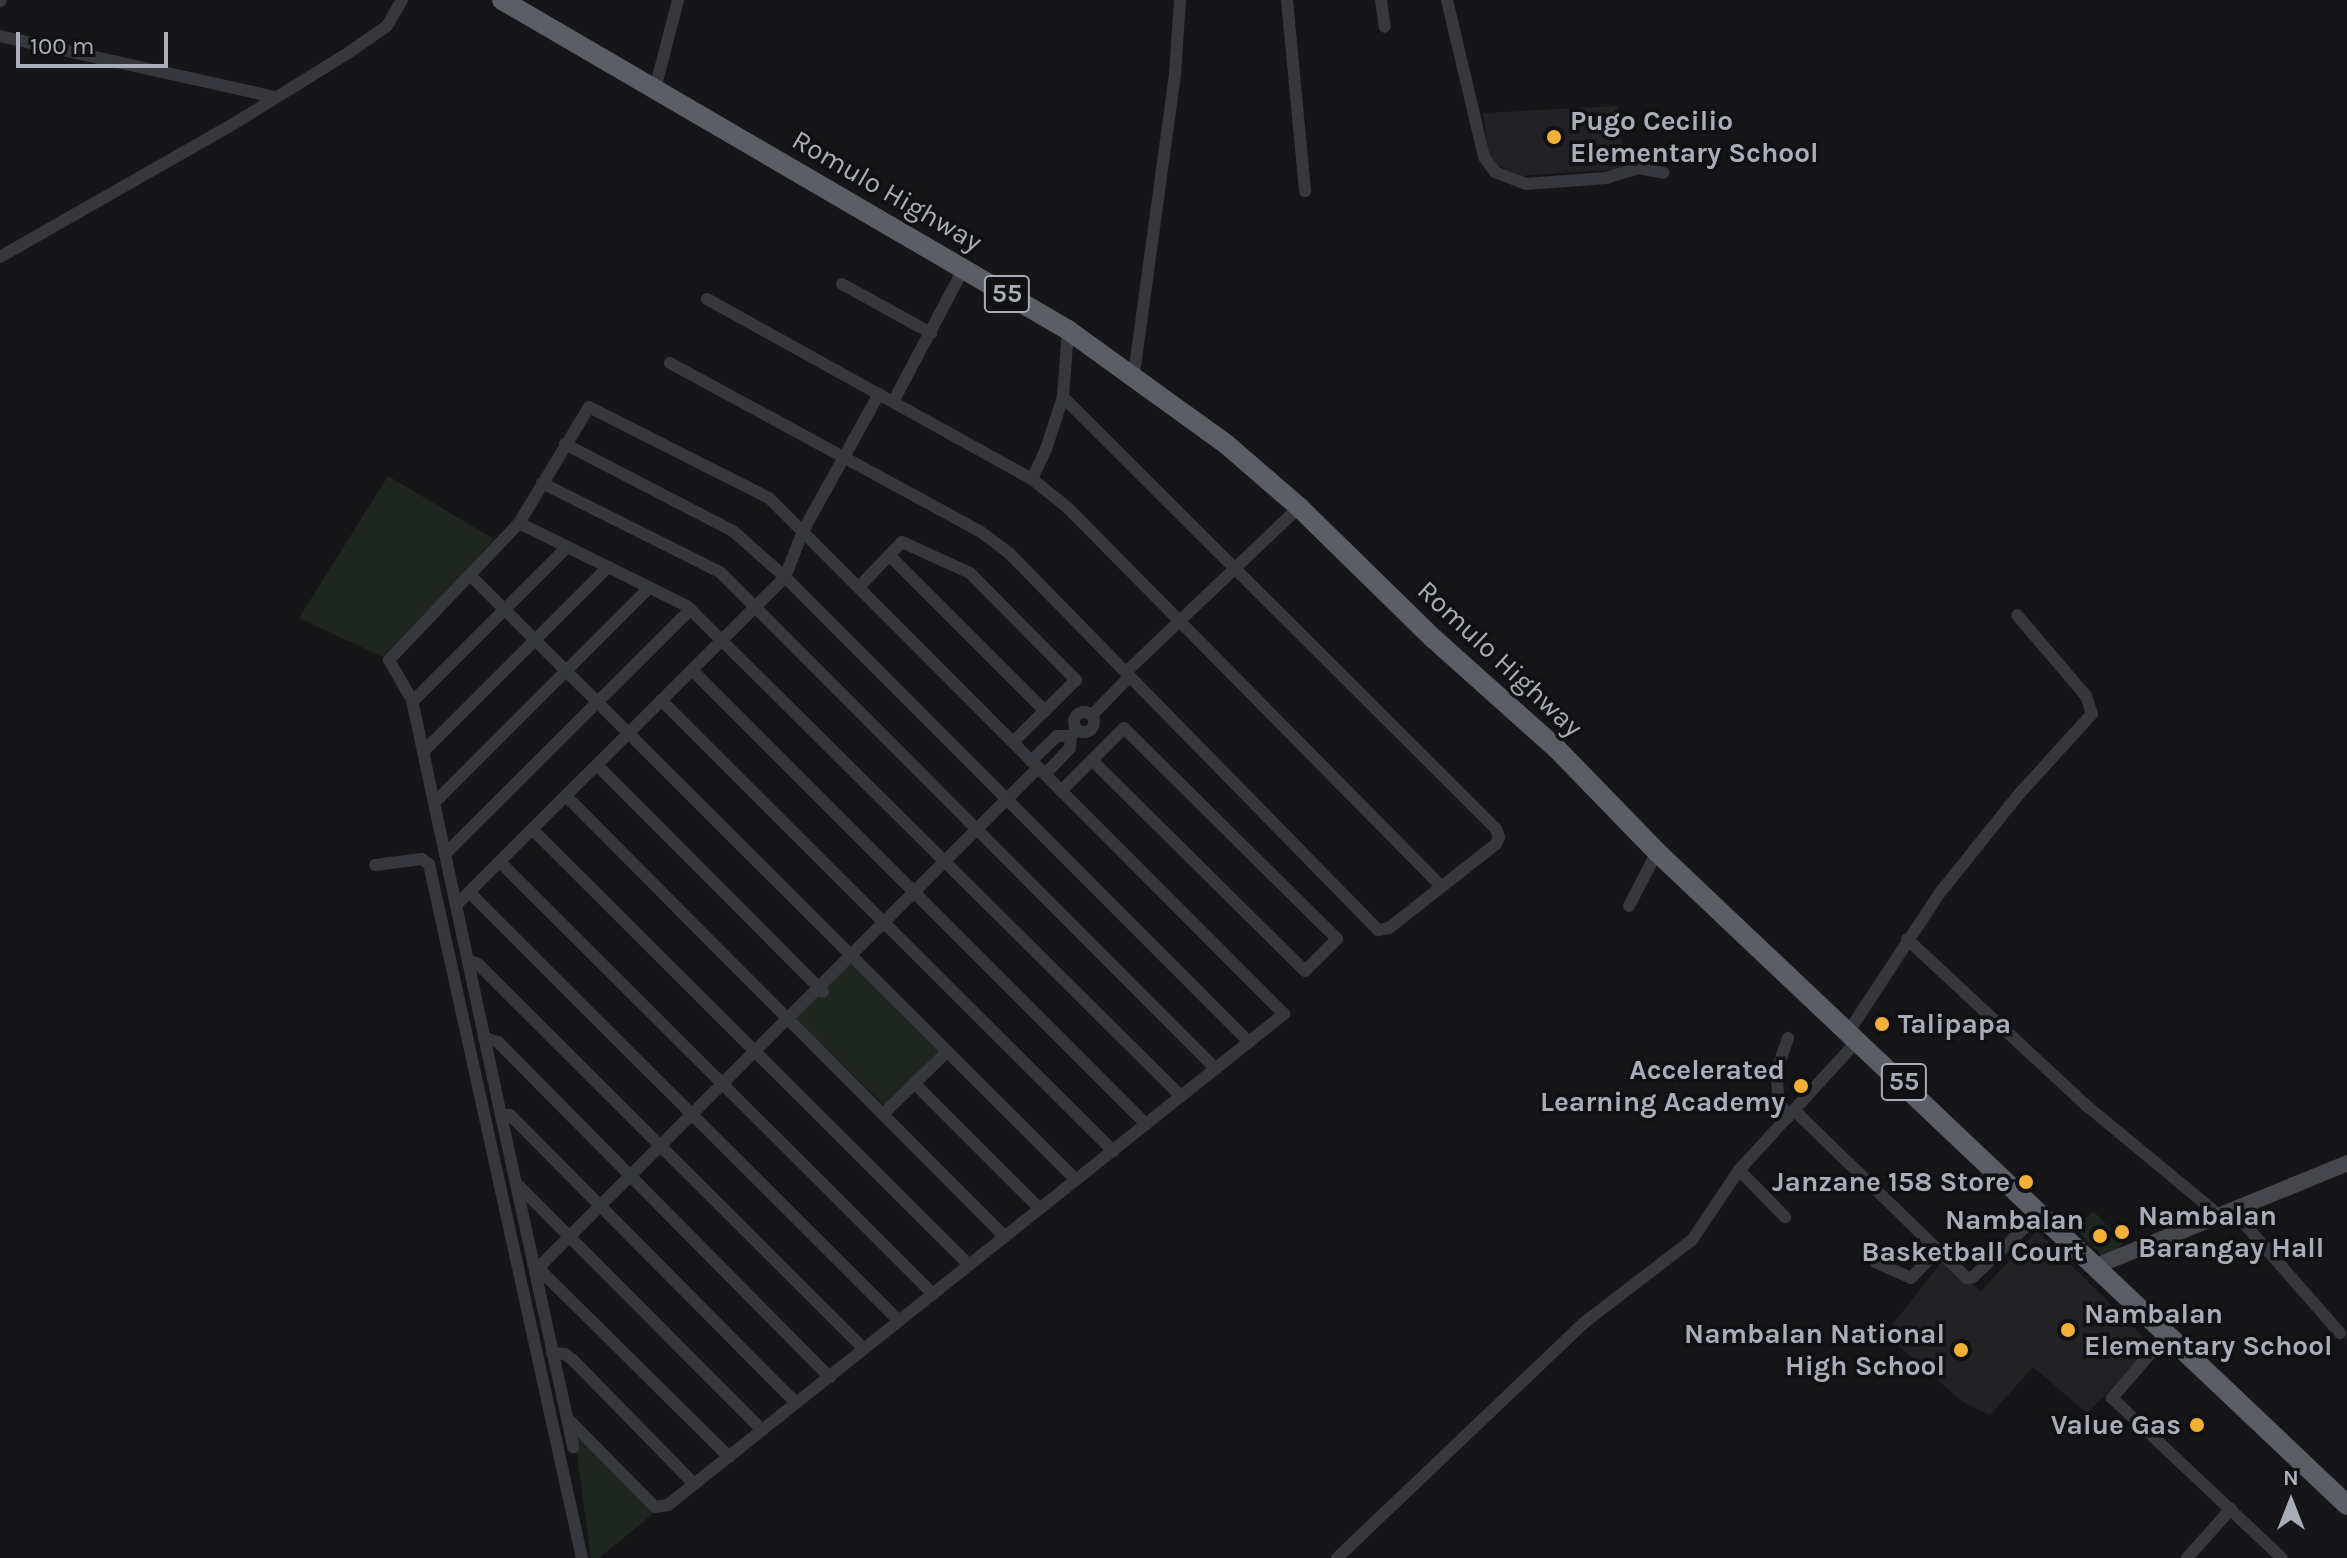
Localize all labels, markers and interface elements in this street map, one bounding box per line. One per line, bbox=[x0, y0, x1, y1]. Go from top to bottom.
scale bar bbox=[20, 16, 172, 66]
text: 100 m bbox=[30, 32, 95, 60]
place label: Pugo Cecilio Elementary School bbox=[1570, 104, 1819, 170]
street label: Romulo Highway bbox=[786, 123, 988, 259]
marker: Pugo Cecilio Elementary School bbox=[1545, 128, 1563, 146]
road number: 55 bbox=[983, 272, 1031, 316]
street label: Romulo Highway bbox=[1410, 574, 1590, 744]
place label: Talipapa bbox=[1898, 1007, 2011, 1041]
marker: Talipapa bbox=[1873, 1015, 1891, 1033]
place label: Accelerated Learning Academy bbox=[1540, 1053, 1785, 1119]
road number: 55 bbox=[1880, 1060, 1928, 1104]
marker: Accelerated Learning Academy bbox=[1792, 1077, 1810, 1095]
place label: Janzane 158 Store bbox=[1772, 1165, 2010, 1199]
marker: Janzane 158 Store bbox=[2017, 1173, 2035, 1191]
place label: Nambalan Barangay Hall bbox=[2138, 1199, 2324, 1265]
place label: Nambalan Basketball Court bbox=[1861, 1203, 2084, 1269]
marker: Nambalan Barangay Hall bbox=[2113, 1223, 2131, 1241]
marker: Nambalan Basketball Court bbox=[2091, 1227, 2109, 1245]
place label: Nambalan Elementary School bbox=[2084, 1297, 2333, 1363]
place label: Nambalan National High School bbox=[1684, 1317, 1945, 1383]
marker: Nambalan Elementary School bbox=[2059, 1321, 2077, 1339]
marker: Nambalan National High School bbox=[1952, 1341, 1970, 1359]
place label: Value Gas bbox=[2051, 1408, 2181, 1442]
marker: Value Gas bbox=[2188, 1416, 2206, 1434]
north arrow bbox=[2251, 1462, 2331, 1542]
text: N bbox=[2283, 1465, 2299, 1491]

